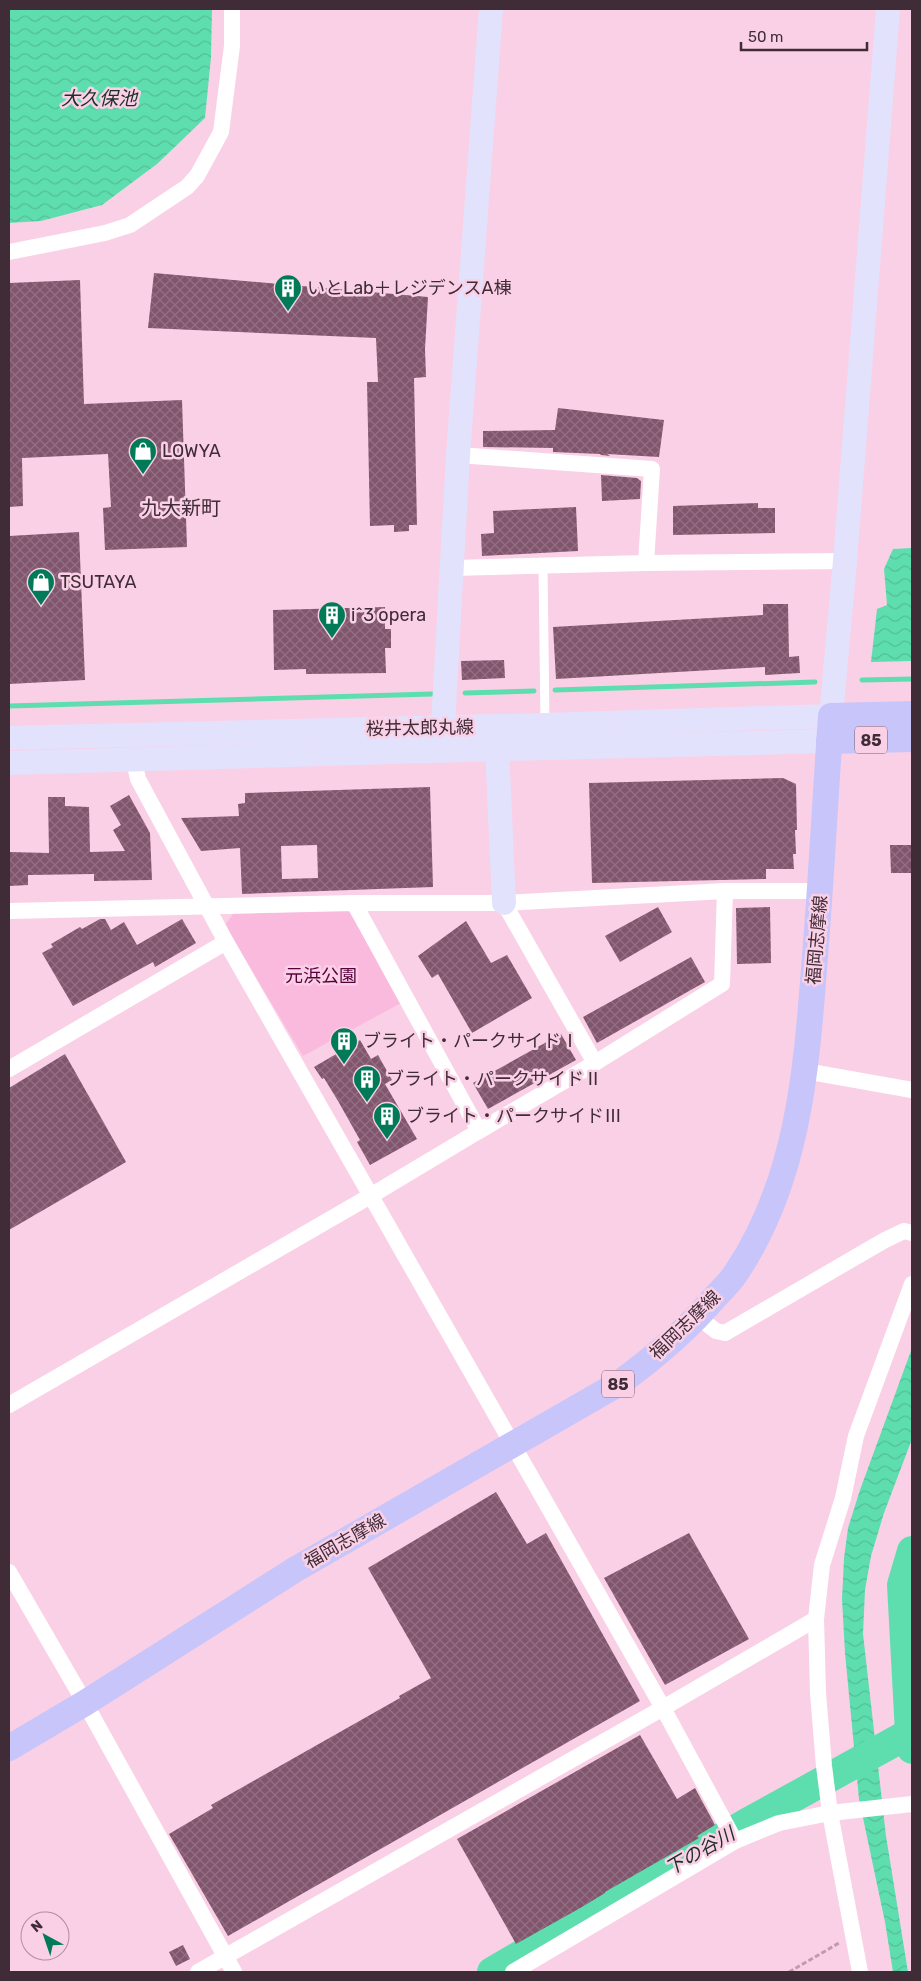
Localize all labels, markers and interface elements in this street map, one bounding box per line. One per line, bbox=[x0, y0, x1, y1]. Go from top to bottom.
scale bar bbox=[741, 20, 867, 52]
text: 50 m bbox=[748, 28, 783, 46]
water label: 大久保池 bbox=[61, 87, 139, 110]
building icon: いとLab＋レジデンスA棟 bbox=[273, 273, 303, 312]
place label: いとLab＋レジデンスA棟 bbox=[307, 277, 511, 299]
shop icon: LOWYA bbox=[128, 436, 158, 475]
place label: LOWYA bbox=[162, 440, 221, 462]
district label: 九大新町 bbox=[141, 496, 221, 520]
shop icon: TSUTAYA bbox=[26, 567, 56, 606]
place label: TSUTAYA bbox=[60, 571, 136, 593]
building icon: i^3 opera bbox=[317, 600, 347, 639]
place label: i^3 opera bbox=[351, 604, 426, 626]
street label: 桜井太郎丸線 bbox=[366, 716, 474, 740]
road number: 85 bbox=[855, 726, 887, 754]
street label: 福岡志摩線 bbox=[802, 894, 832, 986]
park label: 元浜公園 bbox=[285, 965, 357, 987]
building icon: ブライト・パークサイドⅠ bbox=[329, 1026, 359, 1065]
place label: ブライト・パークサイドⅠ bbox=[363, 1030, 579, 1052]
building icon: ブライト・パークサイドⅡ bbox=[352, 1064, 382, 1103]
place label: ブライト・パークサイドⅡ bbox=[386, 1068, 602, 1090]
building icon: ブライト・パークサイドⅢ bbox=[372, 1101, 402, 1140]
place label: ブライト・パークサイドⅢ bbox=[406, 1105, 622, 1127]
street label: 福岡志摩線 bbox=[645, 1286, 725, 1364]
road number: 85 bbox=[602, 1370, 634, 1398]
street label: 福岡志摩線 bbox=[301, 1509, 389, 1573]
water label: 下の谷川 bbox=[661, 1821, 740, 1880]
north arrow bbox=[20, 1911, 70, 1961]
text: N bbox=[28, 1917, 46, 1936]

